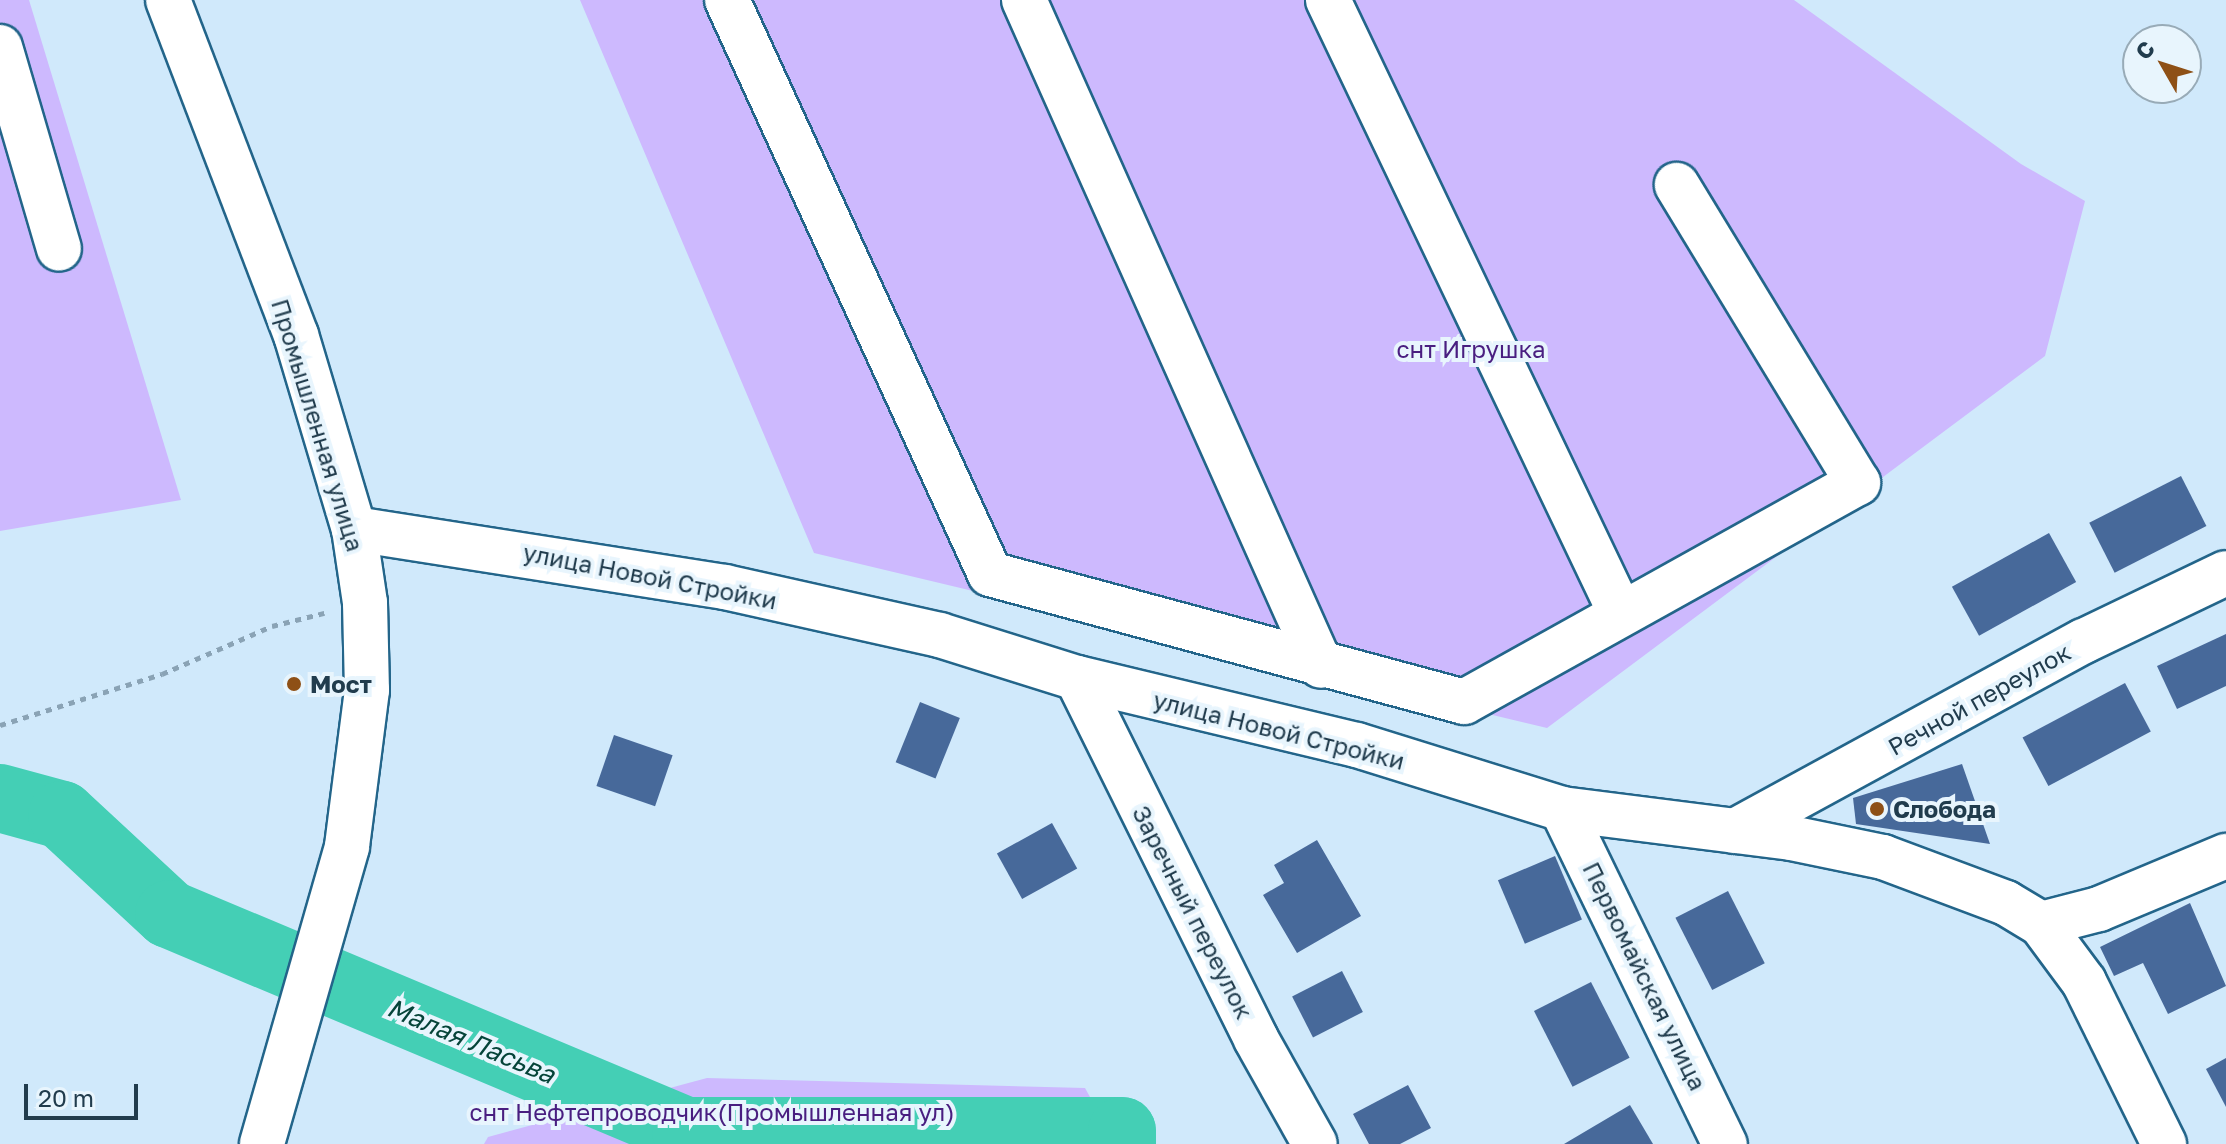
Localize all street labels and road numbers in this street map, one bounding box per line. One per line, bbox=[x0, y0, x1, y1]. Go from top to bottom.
street label: Промышленная улица bbox=[266, 295, 370, 555]
street label: улица Новой Стройки bbox=[521, 537, 779, 615]
street label: Речной переулок bbox=[1883, 637, 2075, 761]
street label: улица Новой Стройки bbox=[1150, 685, 1408, 775]
street label: Заречный переулок bbox=[1127, 801, 1259, 1023]
street label: Первомайская улица bbox=[1577, 857, 1713, 1095]

